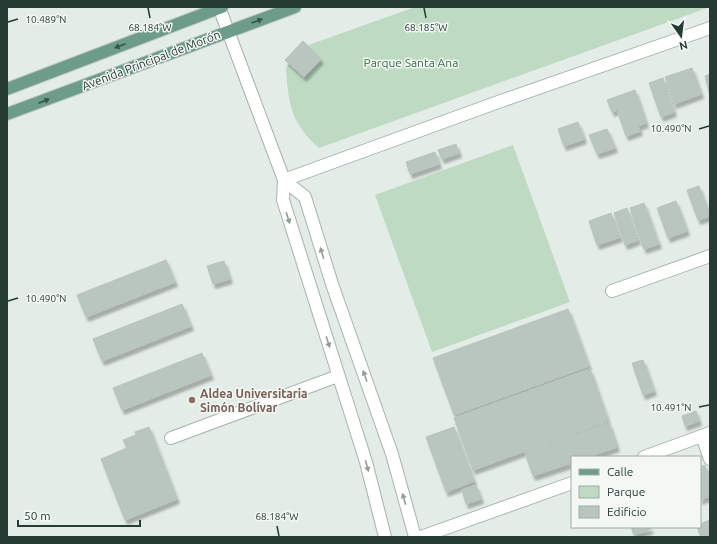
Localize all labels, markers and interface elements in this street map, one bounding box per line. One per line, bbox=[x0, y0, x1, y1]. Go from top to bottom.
text: 10.489°N bbox=[25, 14, 67, 25]
north arrow bbox=[661, 16, 701, 56]
one-way arrow bbox=[252, 17, 264, 23]
text: 68.184°W bbox=[128, 22, 172, 33]
text: 68.185°W bbox=[404, 22, 448, 33]
street label: Avenida Principal de Morón bbox=[80, 28, 222, 92]
text: N bbox=[678, 39, 689, 53]
one-way arrow bbox=[114, 43, 126, 49]
park label: Parque Santa Ana bbox=[364, 56, 458, 69]
one-way arrow bbox=[38, 97, 50, 103]
text: 10.490°N bbox=[650, 123, 692, 134]
one-way arrow bbox=[286, 212, 292, 224]
one-way arrow bbox=[319, 246, 325, 258]
text: 10.490°N bbox=[25, 293, 67, 304]
one-way arrow bbox=[325, 336, 331, 348]
one-way arrow bbox=[361, 369, 367, 381]
place label: Aldea Universitaria Simón Bolívar bbox=[200, 387, 308, 414]
marker: Aldea Universitaria Simón Bolívar bbox=[187, 395, 197, 405]
text: 10.491°N bbox=[650, 402, 692, 413]
legend bbox=[571, 456, 701, 528]
one-way arrow bbox=[364, 460, 370, 472]
text: Calle bbox=[607, 465, 633, 478]
text: Parque bbox=[607, 485, 645, 498]
one-way arrow bbox=[401, 493, 407, 506]
scale bar bbox=[18, 502, 140, 528]
text: Edificio bbox=[607, 505, 647, 518]
text: 50 m bbox=[24, 509, 51, 522]
text: 68.184°W bbox=[255, 511, 299, 522]

